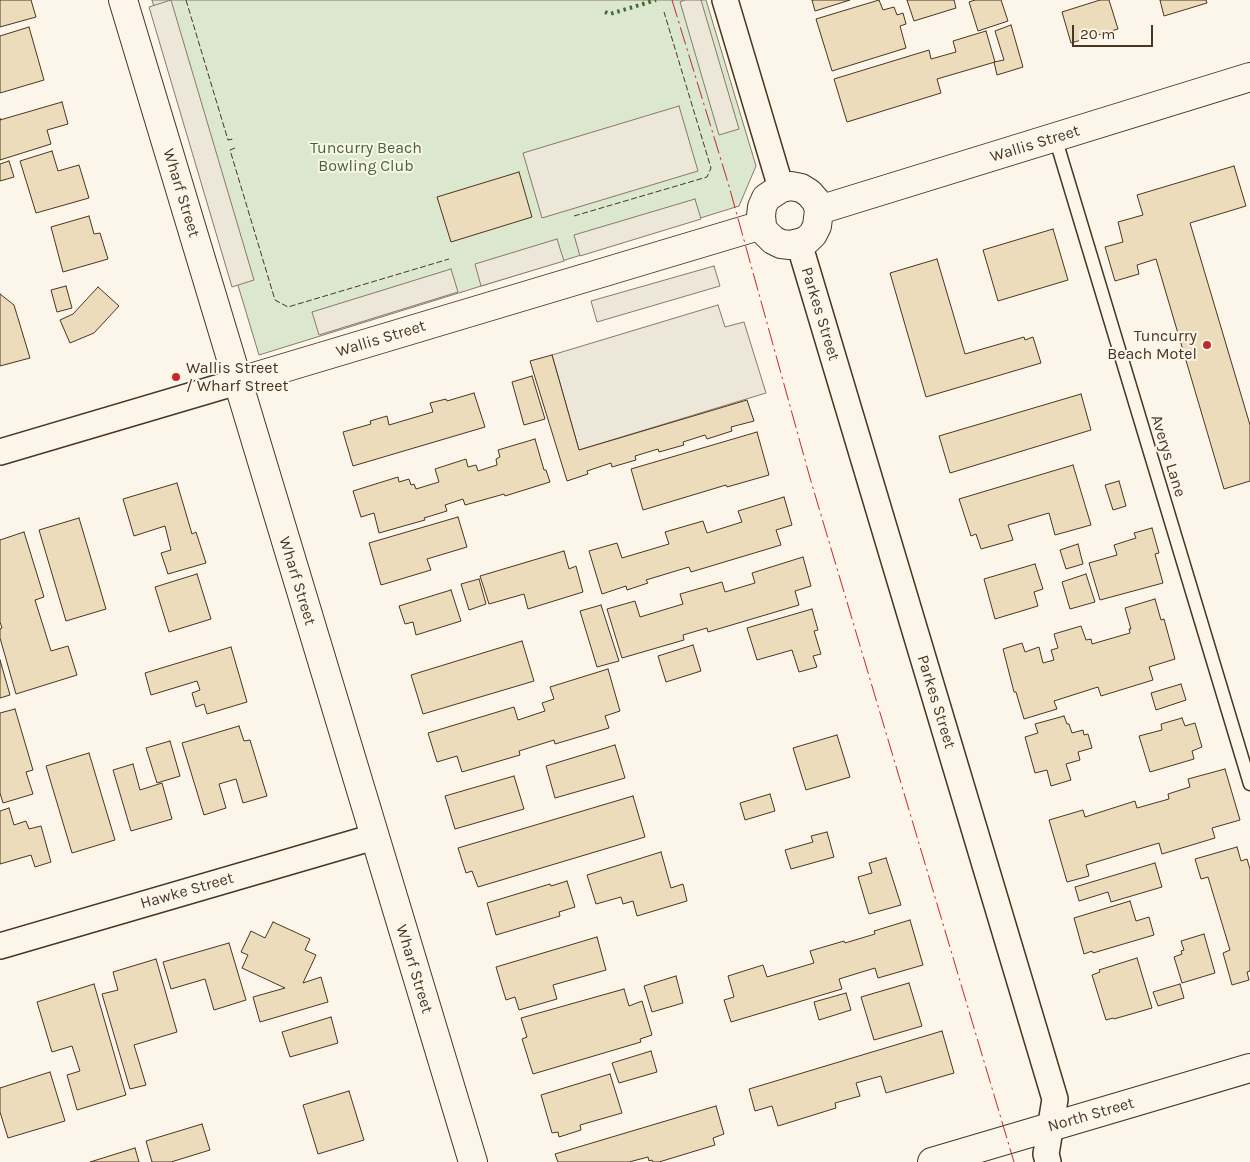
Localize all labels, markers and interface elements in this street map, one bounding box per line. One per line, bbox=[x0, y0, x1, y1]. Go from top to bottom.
scale bar bbox=[1075, 15, 1156, 47]
text: 20 m bbox=[1080, 25, 1115, 43]
street label: Wallis Street bbox=[988, 121, 1082, 167]
park label: Tuncurry Beach Bowling Club bbox=[310, 138, 422, 176]
street label: Wharf Street bbox=[158, 146, 204, 240]
street label: Parkes Street bbox=[797, 265, 843, 363]
street label: Wallis Street bbox=[334, 316, 428, 362]
place label: Tuncurry Beach Motel bbox=[1107, 326, 1197, 364]
marker: Tuncurry Beach Motel bbox=[1201, 339, 1213, 351]
place label: Wallis Street / Wharf Street bbox=[186, 358, 288, 396]
marker: Wallis Street / Wharf Street bbox=[170, 371, 182, 383]
street label: Averys Lane bbox=[1146, 413, 1190, 499]
street label: Wharf Street bbox=[274, 534, 320, 628]
street label: Parkes Street bbox=[913, 653, 959, 751]
street label: Hawke Street bbox=[138, 869, 236, 913]
street label: Wharf Street bbox=[391, 922, 437, 1016]
street label: North Street bbox=[1046, 1094, 1136, 1136]

